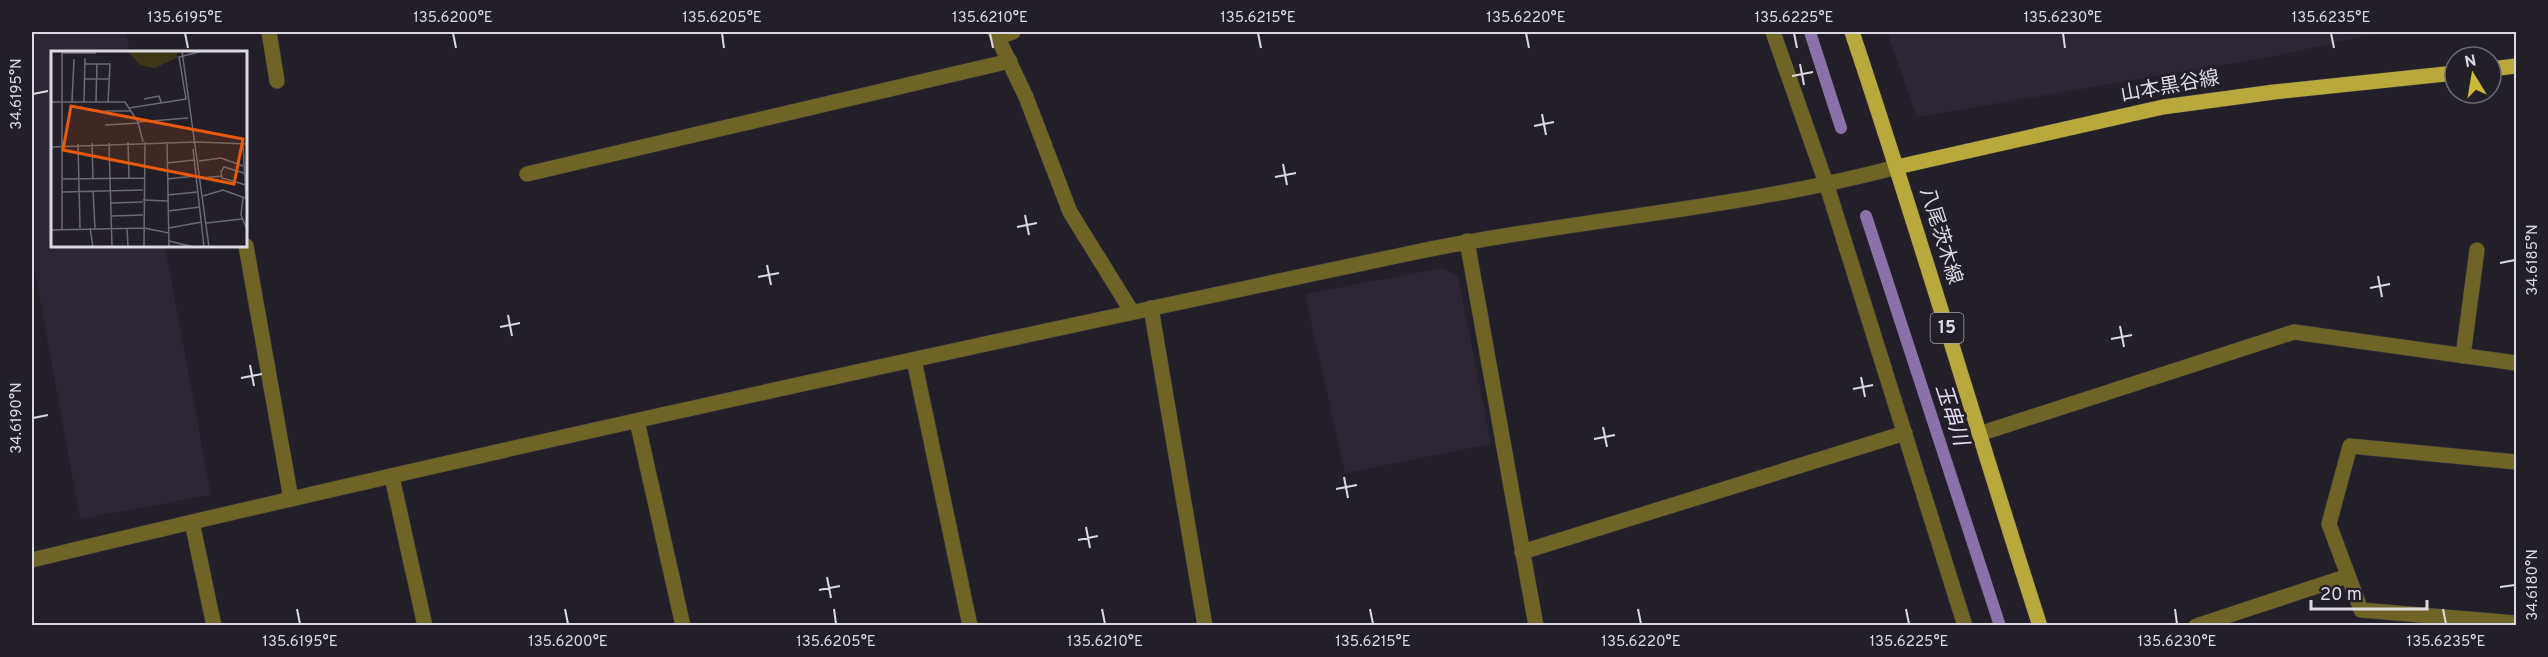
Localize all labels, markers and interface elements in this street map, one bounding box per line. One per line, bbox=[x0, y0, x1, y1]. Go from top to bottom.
text: 135.6195°E bbox=[147, 9, 223, 28]
text: 135.6200°E bbox=[413, 9, 493, 28]
text: 135.6205°E bbox=[682, 9, 762, 28]
text: 135.6210°E bbox=[952, 9, 1028, 28]
text: 135.6215°E bbox=[1220, 9, 1296, 28]
text: 135.6220°E bbox=[1486, 9, 1566, 28]
text: 135.6225°E bbox=[1754, 9, 1834, 28]
text: 135.6230°E bbox=[2023, 9, 2103, 28]
text: 135.6235°E bbox=[2292, 9, 2370, 28]
north arrow bbox=[2443, 45, 2503, 105]
inset map bbox=[51, 51, 248, 248]
text: N bbox=[2463, 51, 2478, 73]
text: 34.6195°N bbox=[8, 58, 27, 130]
street label: 山本黒谷線 bbox=[2119, 66, 2221, 108]
street label: 八尾茨木線 bbox=[1913, 184, 1967, 288]
text: 34.6185°N bbox=[2524, 224, 2543, 296]
road number: 15 bbox=[1930, 313, 1964, 343]
water label: 玉串川 bbox=[1928, 381, 1974, 451]
text: 34.6190°N bbox=[8, 382, 27, 454]
text: 34.6180°N bbox=[2524, 549, 2543, 621]
scale bar bbox=[2311, 573, 2426, 611]
text: 20 m bbox=[2320, 584, 2362, 607]
text: 135.6195°E bbox=[262, 633, 338, 652]
text: 135.6200°E bbox=[528, 633, 608, 652]
text: 135.6205°E bbox=[796, 633, 876, 652]
text: 135.6210°E bbox=[1067, 633, 1143, 652]
text: 135.6215°E bbox=[1335, 633, 1411, 652]
text: 135.6220°E bbox=[1601, 633, 1681, 652]
text: 135.6225°E bbox=[1869, 633, 1949, 652]
text: 135.6230°E bbox=[2137, 633, 2217, 652]
text: 135.6235°E bbox=[2407, 633, 2485, 652]

